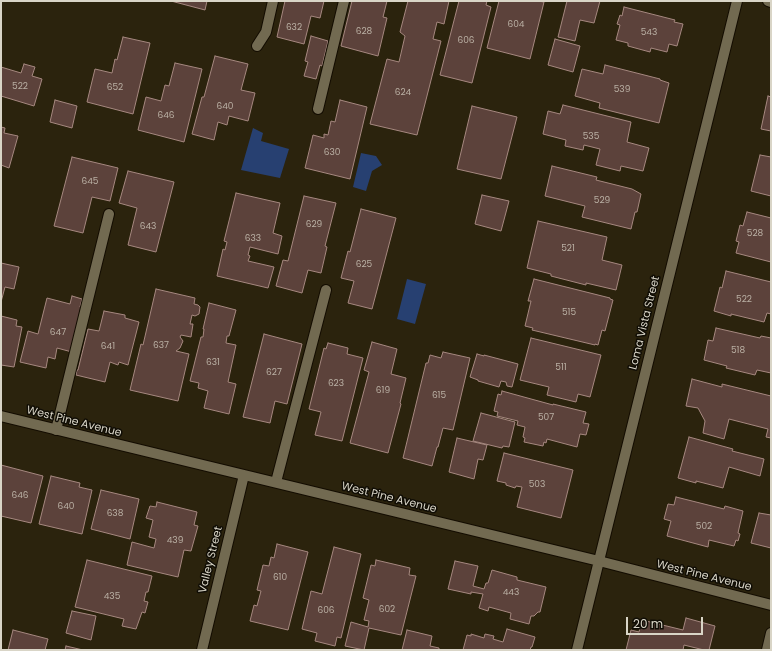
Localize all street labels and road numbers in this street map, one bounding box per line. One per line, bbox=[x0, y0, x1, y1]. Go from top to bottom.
street label: Loma Vista Street bbox=[627, 275, 663, 371]
street label: West Pine Avenue bbox=[25, 404, 123, 440]
street label: West Pine Avenue bbox=[340, 480, 438, 516]
street label: Valley Street bbox=[196, 525, 226, 595]
street label: West Pine Avenue bbox=[655, 558, 753, 594]

